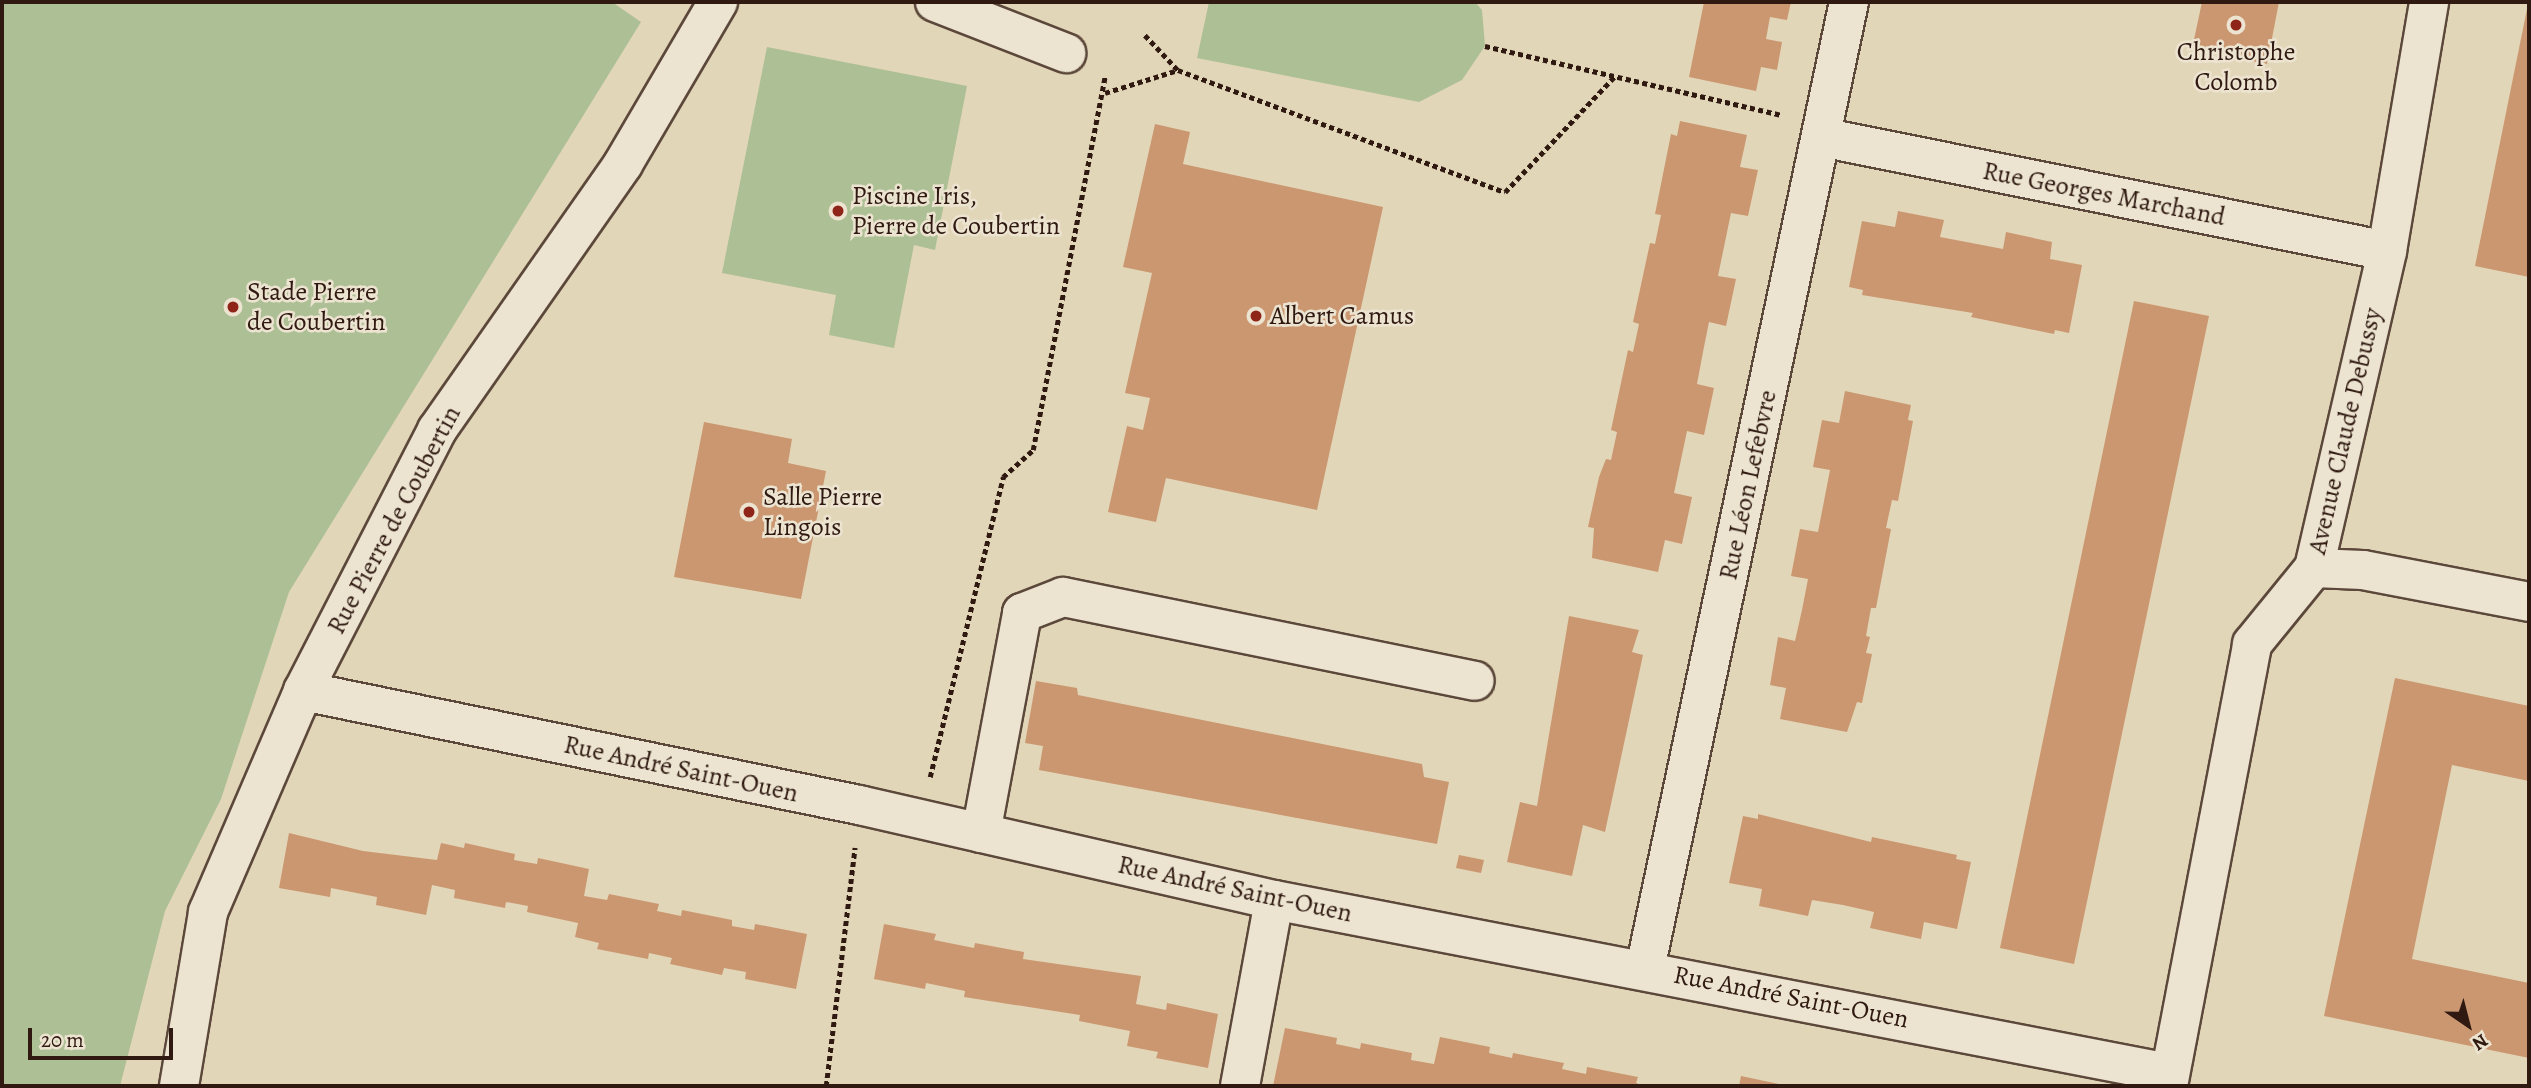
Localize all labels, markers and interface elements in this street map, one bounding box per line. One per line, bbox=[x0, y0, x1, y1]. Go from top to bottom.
marker: Christophe Colomb bbox=[2228, 17, 2244, 33]
place label: Christophe Colomb bbox=[2177, 36, 2295, 98]
street label: Rue Georges Marchand bbox=[1980, 155, 2228, 233]
place label: Piscine Iris, Pierre de Coubertin bbox=[852, 180, 1060, 242]
marker: Piscine Iris, Pierre de Coubertin bbox=[830, 203, 846, 219]
place label: Stade Pierre de Coubertin bbox=[247, 276, 386, 338]
marker: Stade Pierre de Coubertin bbox=[225, 299, 241, 315]
place label: Albert Camus bbox=[1270, 300, 1414, 332]
street label: Avenue Claude Debussy bbox=[2301, 305, 2389, 557]
marker: Albert Camus bbox=[1248, 308, 1264, 324]
street label: Rue Léon Lefebvre bbox=[1713, 387, 1783, 583]
street label: Rue Pierre de Coubertin bbox=[321, 401, 467, 639]
place label: Salle Pierre Lingois bbox=[763, 481, 882, 542]
marker: Salle Pierre Lingois bbox=[741, 504, 757, 520]
street label: Rue André Saint-Ouen bbox=[561, 729, 801, 809]
street label: Rue André Saint-Ouen bbox=[1115, 849, 1355, 929]
street label: Rue André Saint-Ouen bbox=[1671, 959, 1911, 1035]
north arrow bbox=[2433, 990, 2503, 1060]
scale bar bbox=[32, 1014, 177, 1058]
text: 20 m bbox=[41, 1026, 84, 1054]
text: N bbox=[2467, 1028, 2493, 1057]

